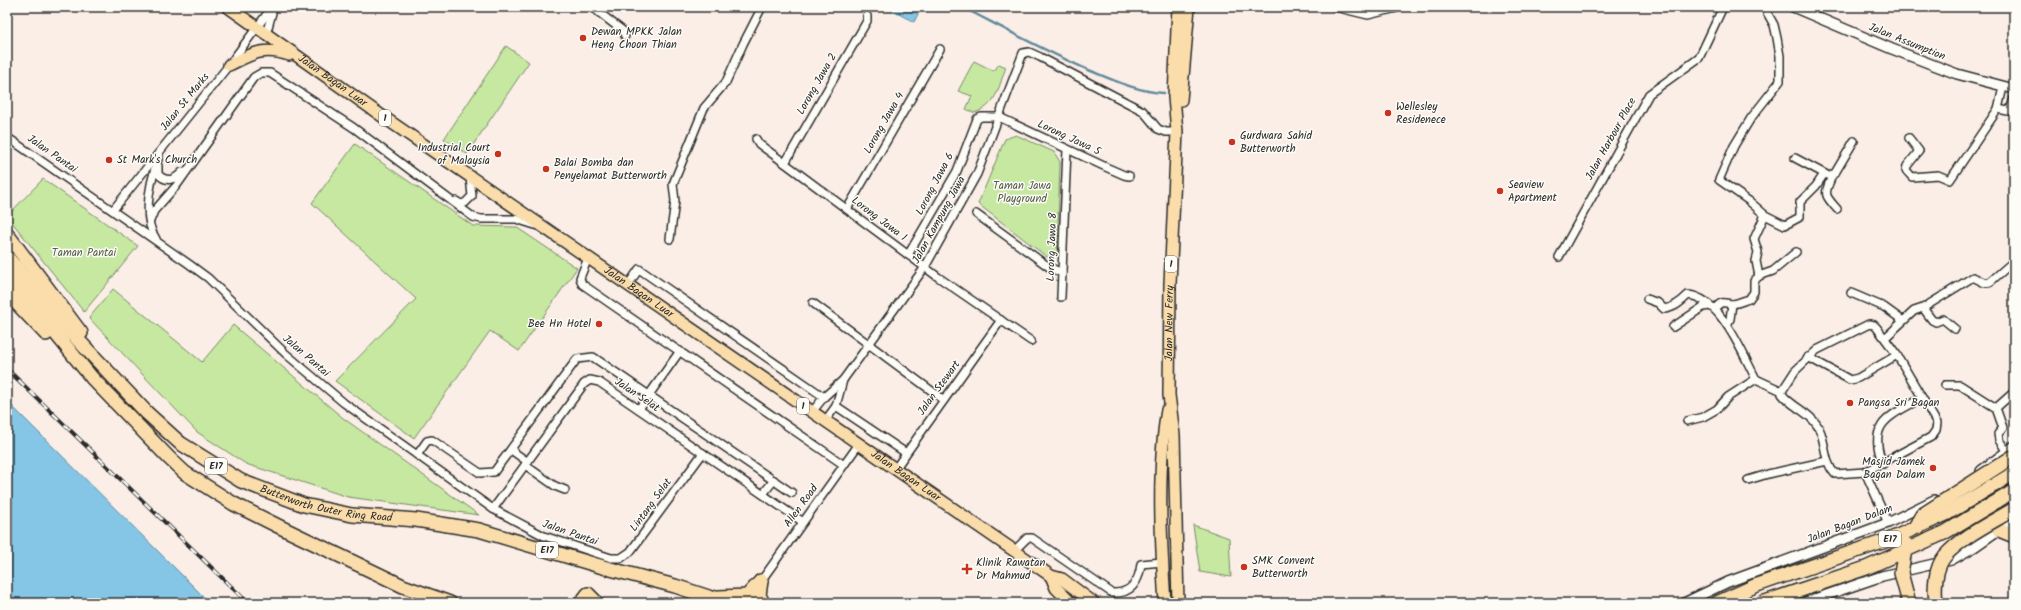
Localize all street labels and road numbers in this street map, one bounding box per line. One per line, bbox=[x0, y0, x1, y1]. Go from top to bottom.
street label: Jalan Assumption bbox=[1866, 18, 1948, 66]
street label: Jalan Bagan Luar bbox=[294, 50, 372, 113]
street label: Lorong Jawa 2 bbox=[792, 50, 842, 118]
street label: Jalan St Marks bbox=[156, 69, 214, 135]
street label: Lorong Jawa 4 bbox=[859, 89, 909, 157]
street label: Jalan Harbour Place bbox=[1581, 94, 1641, 184]
road number: 1 bbox=[379, 110, 391, 126]
street label: Lorong Jawa 5 bbox=[1034, 115, 1105, 161]
street label: Jalan Pantai bbox=[23, 130, 81, 178]
street label: Lorong Jawa 6 bbox=[911, 150, 959, 218]
street label: Jalan Kampung Jawa bbox=[907, 173, 971, 267]
street label: Lorong Jawa 1 bbox=[847, 192, 911, 246]
street label: Lorong Jawa 8 bbox=[1042, 212, 1062, 282]
road number: 1 bbox=[1165, 256, 1177, 272]
street label: Jalan Bagan Luar bbox=[600, 262, 678, 324]
street label: Jalan New Ferry bbox=[1160, 284, 1179, 361]
street label: Jalan Pantai bbox=[278, 330, 334, 382]
street label: Jalan Stewart bbox=[913, 356, 966, 419]
street label: Jalan Selat bbox=[611, 373, 664, 417]
road number: 1 bbox=[797, 398, 809, 414]
street label: Jalan Bagan Luar bbox=[867, 445, 945, 507]
road number: E17 bbox=[205, 458, 227, 474]
street label: Lintang Selat bbox=[625, 474, 677, 535]
street label: Butterworth Outer Ring Road bbox=[257, 480, 394, 527]
street label: Allen Road bbox=[779, 480, 823, 531]
street label: Jalan Bagan Dalam bbox=[1805, 499, 1896, 549]
street label: Jalan Pantai bbox=[540, 515, 600, 551]
road number: E17 bbox=[1879, 531, 1901, 547]
road number: E17 bbox=[536, 542, 558, 558]

